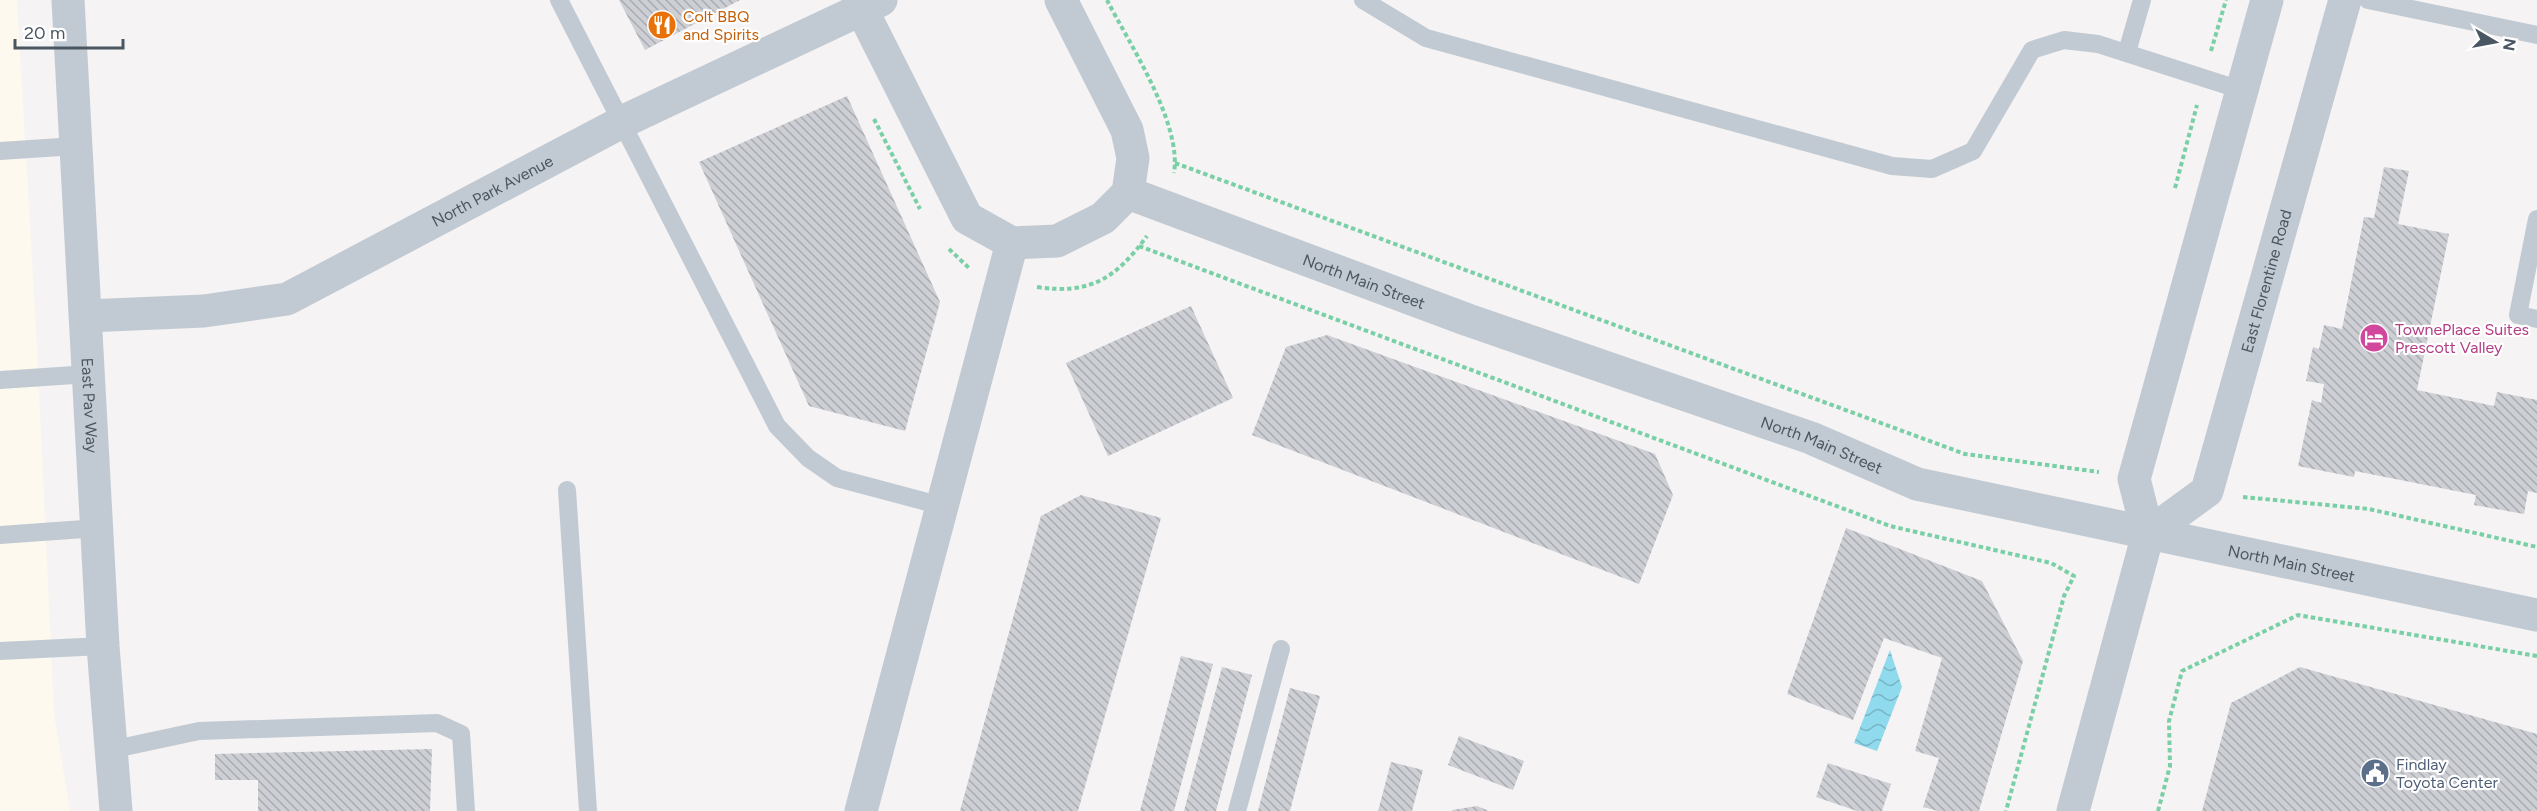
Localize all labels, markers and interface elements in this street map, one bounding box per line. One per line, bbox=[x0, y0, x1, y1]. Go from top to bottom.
place label: Colt BBQ and Spirits bbox=[683, 7, 759, 44]
restaurant icon: Colt BBQ and Spirits bbox=[646, 9, 678, 41]
scale bar bbox=[15, 12, 123, 50]
north arrow bbox=[2465, 12, 2525, 72]
text: 20 m bbox=[24, 22, 65, 44]
text: N bbox=[2499, 37, 2520, 52]
street label: North Park Avenue bbox=[428, 151, 556, 230]
street label: East Florentine Road bbox=[2237, 207, 2295, 355]
street label: North Main Street bbox=[1300, 250, 1428, 313]
place label: TownePlace Suites Prescott Valley bbox=[2395, 320, 2529, 357]
hotel icon: TownePlace Suites Prescott Valley bbox=[2358, 322, 2390, 354]
street label: East Pav Way bbox=[78, 357, 102, 454]
street label: North Main Street bbox=[1758, 412, 1885, 477]
street label: North Main Street bbox=[2226, 540, 2357, 586]
place label: Findlay Toyota Center bbox=[2396, 755, 2498, 792]
public building icon: Findlay Toyota Center bbox=[2359, 757, 2391, 789]

